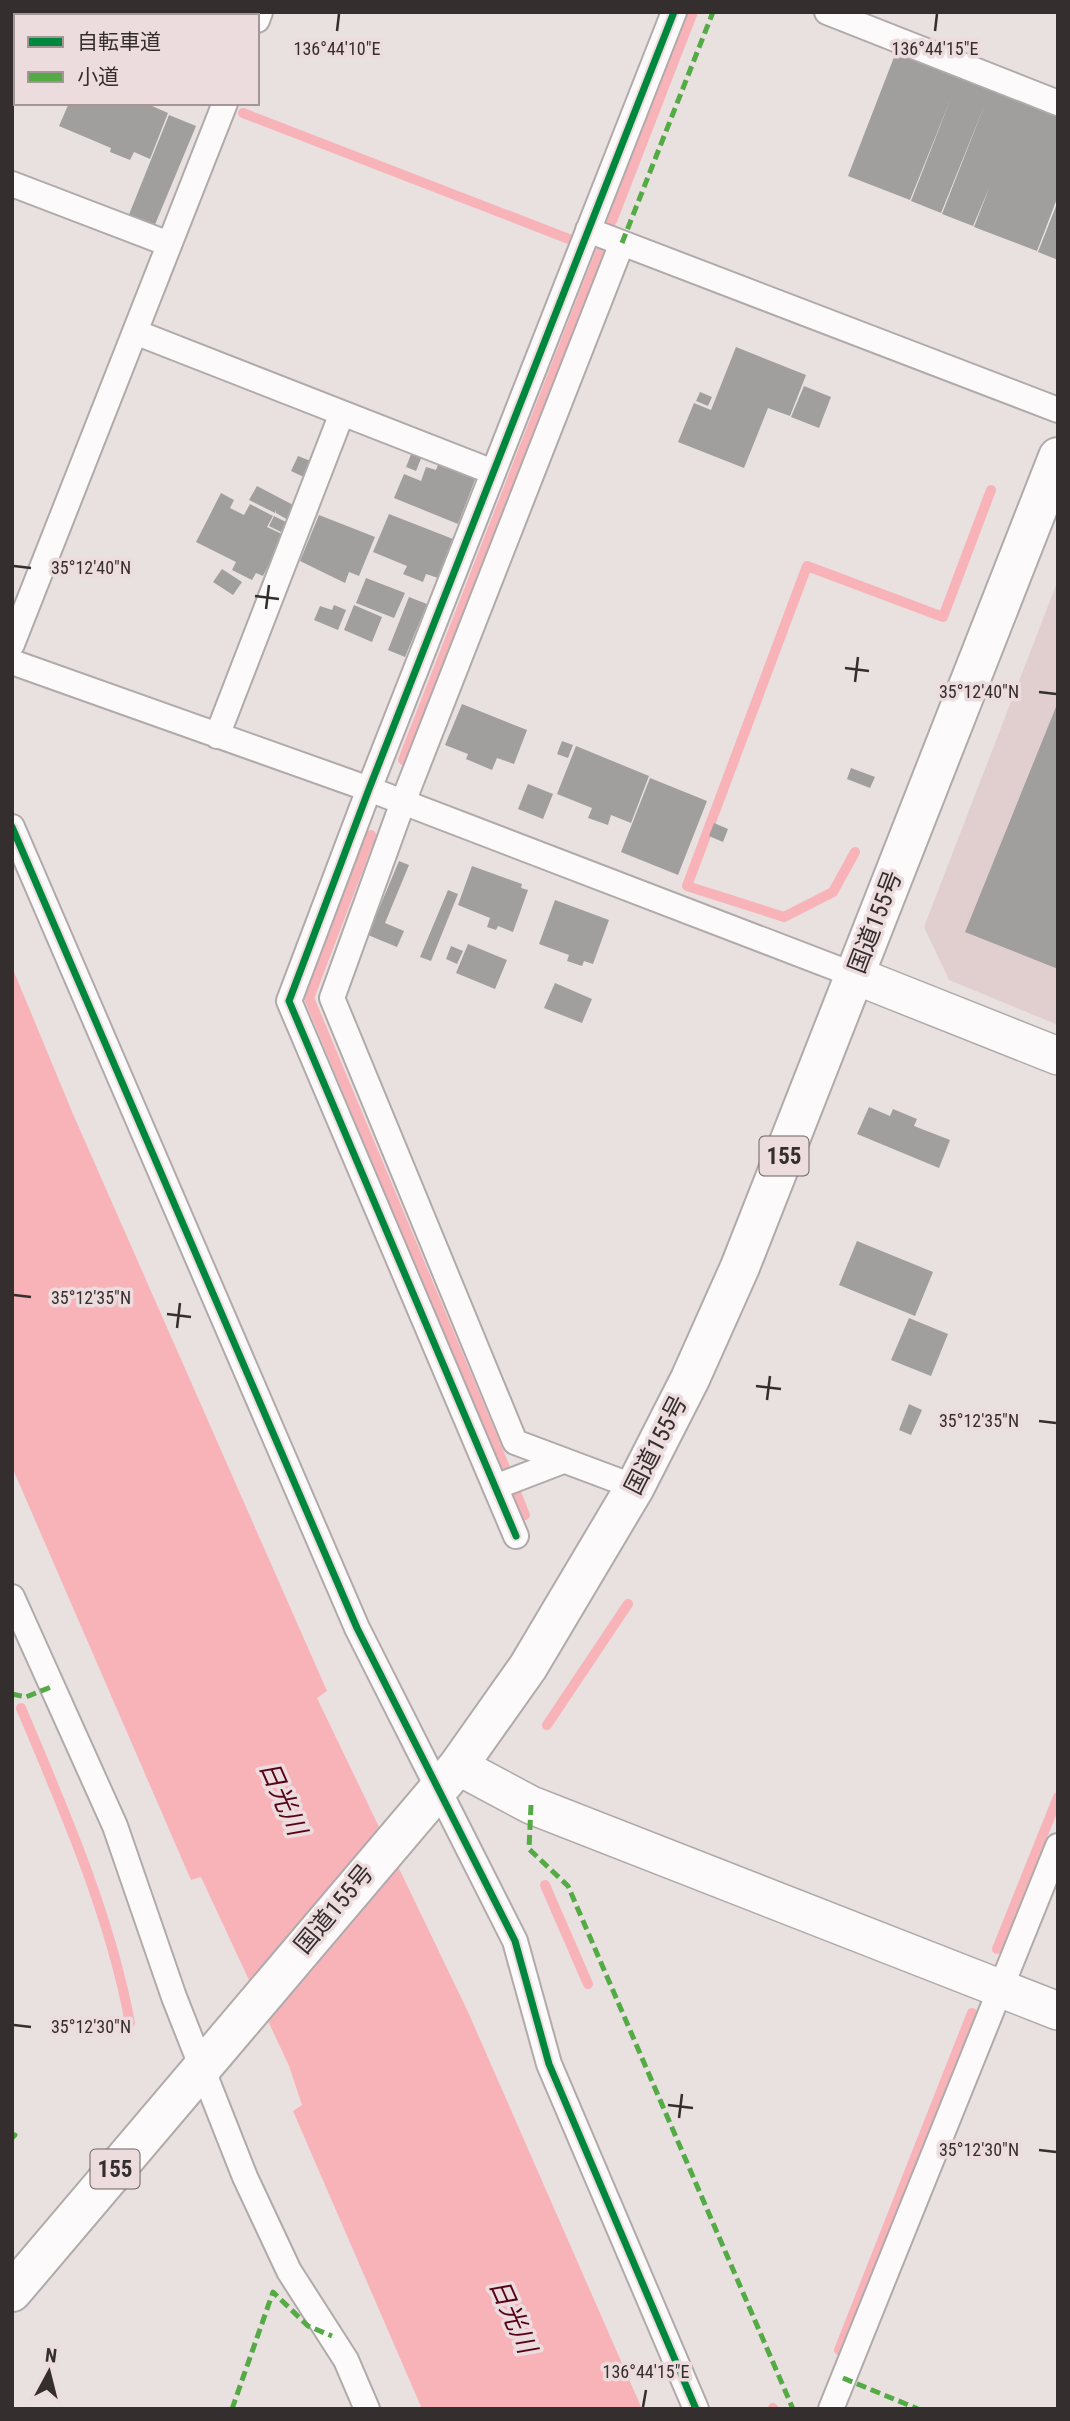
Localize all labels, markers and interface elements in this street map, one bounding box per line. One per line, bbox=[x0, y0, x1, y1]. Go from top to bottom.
legend bbox=[14, 14, 259, 105]
text: 自転車道 bbox=[77, 30, 161, 54]
text: 136°44'10"E bbox=[294, 38, 380, 59]
text: 136°44'15"E bbox=[892, 38, 978, 59]
text: 小道 bbox=[77, 65, 119, 89]
text: 35°12'40"N bbox=[51, 557, 131, 578]
text: 35°12'40"N bbox=[939, 681, 1019, 702]
street label: 国道155号 bbox=[843, 867, 907, 977]
road number: 155 bbox=[760, 1136, 808, 1176]
text: 35°12'35"N bbox=[51, 1287, 131, 1308]
street label: 国道155号 bbox=[619, 1391, 693, 1499]
text: 35°12'35"N bbox=[939, 1410, 1019, 1431]
water label: 日光川 bbox=[253, 1756, 314, 1842]
street label: 国道155号 bbox=[289, 1859, 379, 1959]
text: 35°12'30"N bbox=[51, 2016, 131, 2037]
text: 35°12'30"N bbox=[939, 2139, 1019, 2160]
road number: 155 bbox=[90, 2150, 140, 2188]
water label: 日光川 bbox=[483, 2274, 544, 2360]
north arrow bbox=[14, 2337, 84, 2407]
text: N bbox=[44, 2343, 58, 2368]
text: 136°44'15"E bbox=[603, 2361, 689, 2382]

